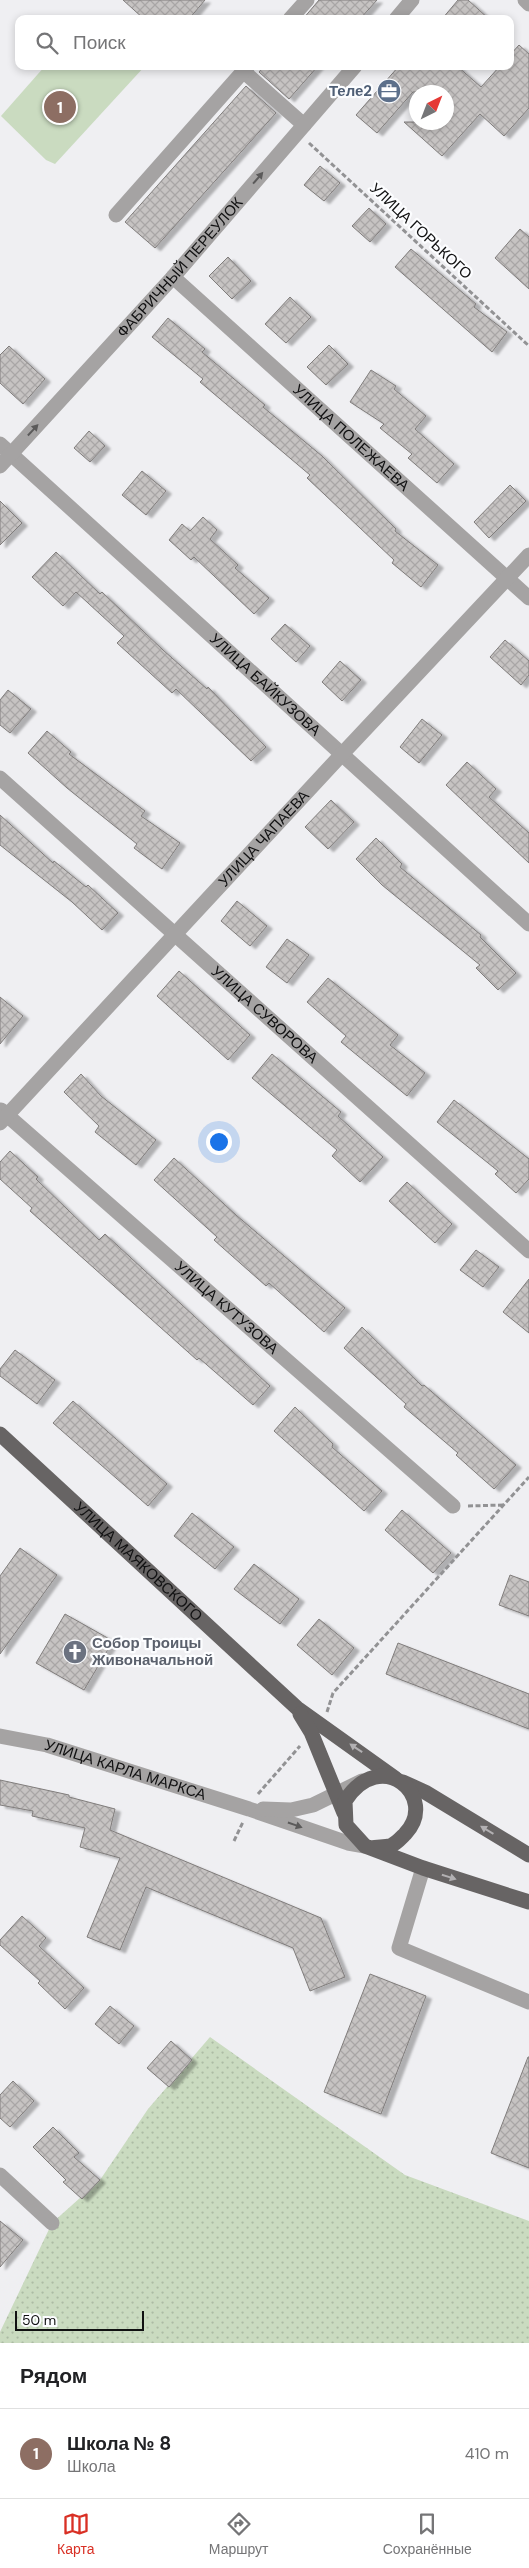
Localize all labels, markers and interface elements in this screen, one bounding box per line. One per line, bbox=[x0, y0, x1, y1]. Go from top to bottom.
search box bbox=[15, 15, 514, 70]
icon: search bbox=[33, 29, 61, 57]
text: Поиск bbox=[73, 30, 126, 55]
office icon: Теле2 bbox=[376, 78, 402, 104]
place label: Теле2 bbox=[329, 81, 372, 101]
north arrow bbox=[409, 85, 454, 130]
pin: 1 bbox=[44, 88, 76, 126]
one-way arrow bbox=[252, 173, 264, 185]
street label: УЛИЦА ГОРЬКОГО bbox=[366, 178, 476, 284]
street label: ФАБРИЧНЫЙ ПЕРЕУЛОК bbox=[113, 193, 247, 342]
street label: УЛИЦА ПОЛЕЖАЕВА bbox=[289, 380, 414, 495]
one-way arrow bbox=[27, 424, 39, 436]
street label: УЛИЦА БАЙКУЗОВА bbox=[205, 629, 325, 740]
street label: УЛИЦА ЧАПАЕВА bbox=[214, 786, 314, 891]
street label: УЛИЦА СУВОРОВА bbox=[207, 962, 322, 1068]
your location bbox=[206, 1129, 232, 1155]
street label: УЛИЦА КУТУЗОВА bbox=[171, 1257, 283, 1359]
street label: УЛИЦА МАЯКОВСКОГО bbox=[70, 1497, 207, 1626]
place label: Собор Троицы Живоначальной bbox=[91, 1633, 213, 1670]
church icon: Собор Троицы Живоначальной bbox=[62, 1639, 88, 1665]
street label: УЛИЦА КАРЛА МАРКСА bbox=[42, 1735, 209, 1805]
one-way arrow bbox=[349, 1743, 363, 1753]
one-way arrow bbox=[288, 1822, 303, 1829]
one-way arrow bbox=[481, 1825, 494, 1834]
one-way arrow bbox=[442, 1874, 457, 1881]
scale bar bbox=[15, 2308, 144, 2331]
text: 50 m bbox=[22, 2311, 56, 2329]
text: Рядом bbox=[20, 2362, 87, 2390]
text: Школа № 8 bbox=[67, 2431, 171, 2456]
text: 1 bbox=[33, 2443, 39, 2464]
text: 410 m bbox=[465, 2443, 509, 2464]
text: Школа bbox=[67, 2456, 116, 2477]
tab: Карта bbox=[57, 2510, 95, 2558]
tab: Маршрут bbox=[209, 2510, 268, 2558]
tab: Сохранённые bbox=[383, 2510, 472, 2558]

